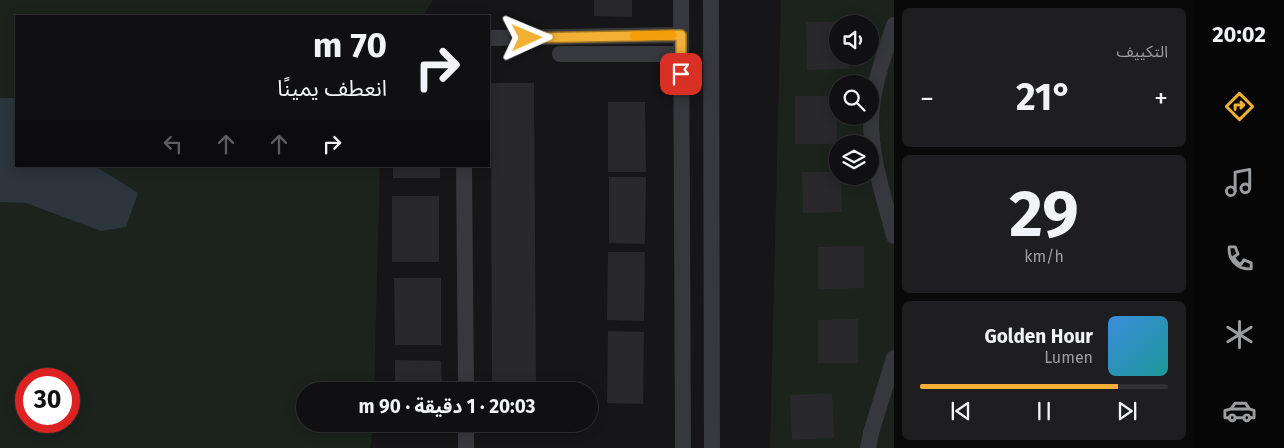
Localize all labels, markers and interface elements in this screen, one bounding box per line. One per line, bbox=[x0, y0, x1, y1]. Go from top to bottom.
position arrow bbox=[500, 11, 552, 63]
map controls bbox=[829, 15, 879, 185]
button: sound bbox=[829, 15, 879, 65]
text: 20:02 bbox=[1212, 21, 1266, 48]
text: 70 m bbox=[313, 24, 387, 66]
icon: right bbox=[405, 35, 470, 100]
text: التكييف bbox=[1116, 42, 1168, 61]
pin bbox=[660, 53, 702, 95]
icon: arrive bbox=[667, 60, 695, 88]
text: 21° bbox=[1016, 74, 1072, 120]
text: انعطف يمينًا bbox=[277, 75, 387, 102]
button: search bbox=[829, 75, 879, 125]
text: − bbox=[920, 82, 934, 115]
text: + bbox=[1154, 82, 1168, 115]
icon: directions bbox=[1222, 89, 1257, 124]
icon: left bbox=[159, 130, 187, 158]
icon: ahead bbox=[212, 130, 240, 158]
icon: ahead bbox=[265, 130, 293, 158]
icon: right bbox=[318, 130, 346, 158]
button: layers bbox=[829, 135, 879, 185]
icon: music bbox=[1222, 165, 1257, 200]
text: 29 bbox=[1009, 175, 1079, 253]
icon: phone bbox=[1222, 241, 1257, 276]
text: km/h bbox=[1024, 247, 1064, 266]
icon: climate bbox=[1222, 317, 1257, 352]
text: Golden Hour bbox=[985, 325, 1093, 348]
text: Lumen bbox=[1044, 348, 1093, 367]
speed limit sign: 30 bbox=[15, 368, 80, 433]
icon: car bbox=[1222, 393, 1257, 428]
text: 20:03 · 1 دقيقة · 90 m bbox=[359, 395, 535, 418]
icon: previous bbox=[947, 397, 975, 425]
icon: pause bbox=[1030, 397, 1058, 425]
icon: next bbox=[1113, 397, 1141, 425]

